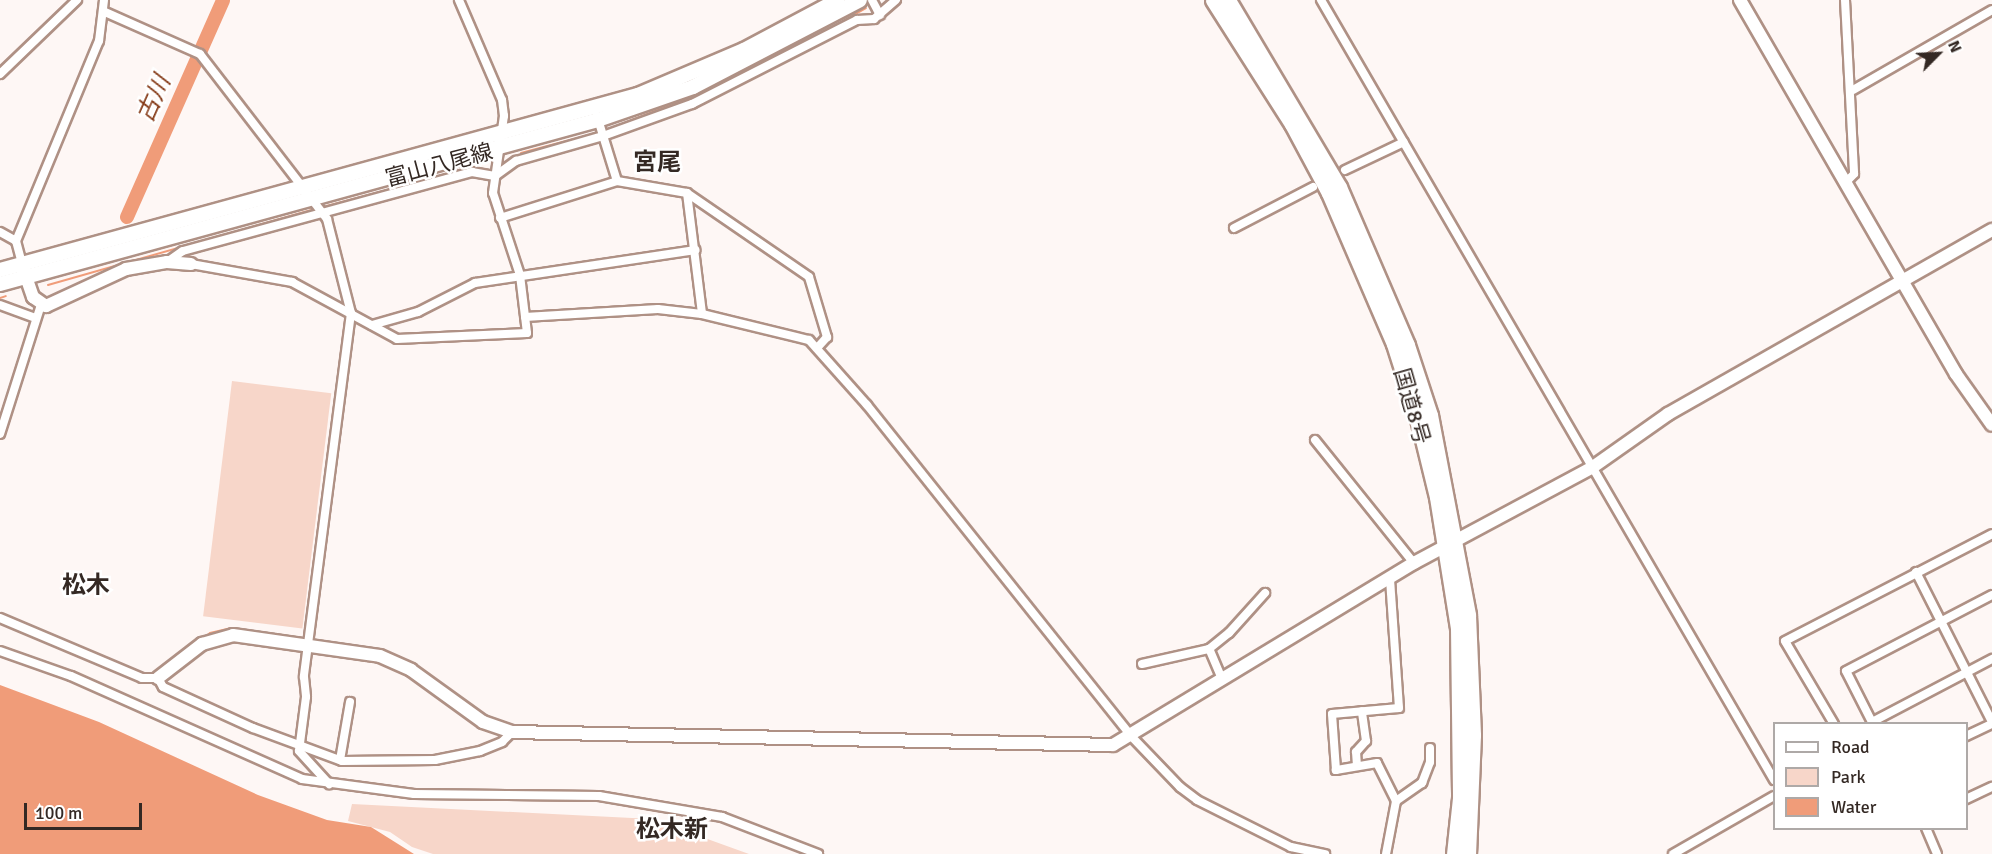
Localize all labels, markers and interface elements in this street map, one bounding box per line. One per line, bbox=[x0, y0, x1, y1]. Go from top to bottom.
north arrow bbox=[1908, 24, 1968, 84]
text: N bbox=[1943, 38, 1966, 56]
water label: 古川 bbox=[131, 71, 177, 127]
street label: 富山八尾線 bbox=[382, 138, 496, 192]
district label: 宮尾 bbox=[633, 149, 681, 177]
street label: 国道8号 bbox=[1389, 365, 1435, 447]
district label: 松木 bbox=[62, 572, 110, 600]
legend bbox=[1773, 722, 1968, 830]
text: Road bbox=[1831, 736, 1870, 758]
text: Park bbox=[1831, 766, 1866, 788]
scale bar bbox=[27, 791, 146, 829]
text: Water bbox=[1831, 796, 1876, 818]
text: 100 m bbox=[35, 802, 82, 824]
district label: 松木新 bbox=[636, 816, 708, 844]

